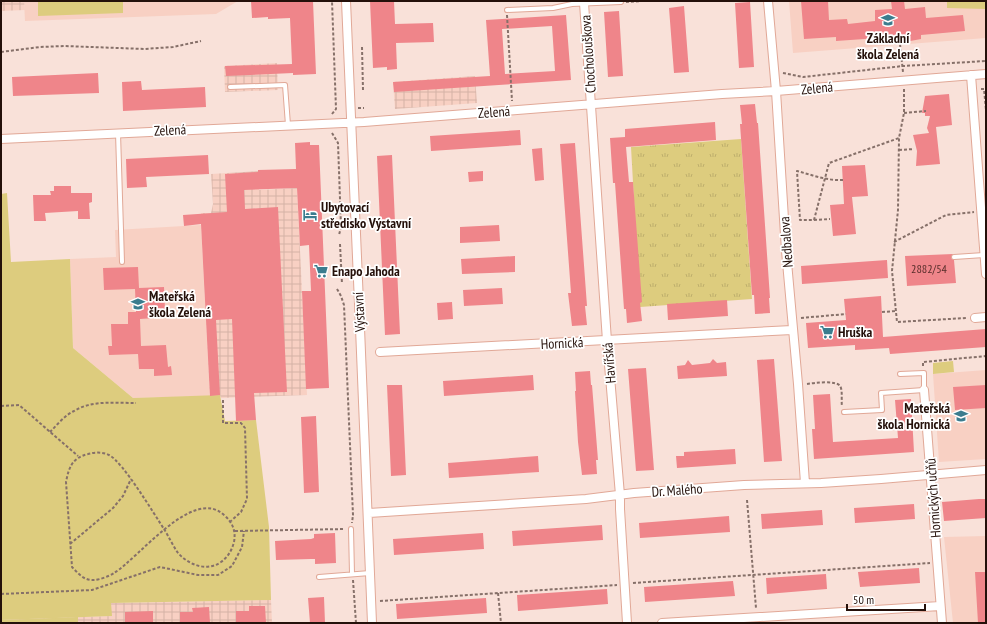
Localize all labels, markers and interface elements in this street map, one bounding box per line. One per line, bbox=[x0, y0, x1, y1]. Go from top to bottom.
school or university icon: Základní škola Zelená bbox=[880, 12, 896, 28]
street label: Chocholouškova bbox=[576, 14, 600, 94]
place label: Základní škola Zelená bbox=[857, 29, 919, 63]
street label: Zelená bbox=[800, 78, 834, 98]
street label: Zelená bbox=[477, 102, 511, 122]
street label: Zelená bbox=[153, 120, 187, 140]
place label: Ubytovací středisko Výstavní bbox=[321, 198, 412, 232]
hotel icon: Ubytovací středisko Výstavní bbox=[302, 207, 318, 223]
street label: Nedbalova bbox=[775, 216, 797, 268]
house number: 2882/54 bbox=[911, 261, 948, 276]
place label: Enapo Jahoda bbox=[332, 262, 400, 280]
supermarket icon: Enapo Jahoda bbox=[313, 263, 329, 279]
place label: Mateřská škola Zelená bbox=[149, 287, 211, 321]
street label: Výstavní bbox=[349, 291, 369, 334]
school or university icon: Mateřská škola Zelená bbox=[130, 296, 146, 312]
place label: Hruška bbox=[838, 323, 872, 341]
supermarket icon: Hruška bbox=[819, 324, 835, 340]
street label: Hornická bbox=[540, 333, 584, 353]
street label: Havířská bbox=[598, 342, 620, 384]
place label: Mateřská škola Hornická bbox=[878, 399, 950, 433]
school or university icon: Mateřská škola Hornická bbox=[953, 408, 969, 424]
street label: Hornických učňů bbox=[921, 458, 945, 538]
street label: Dr. Malého bbox=[651, 479, 703, 501]
scale bar bbox=[847, 586, 925, 612]
text: 50 m bbox=[853, 592, 874, 607]

